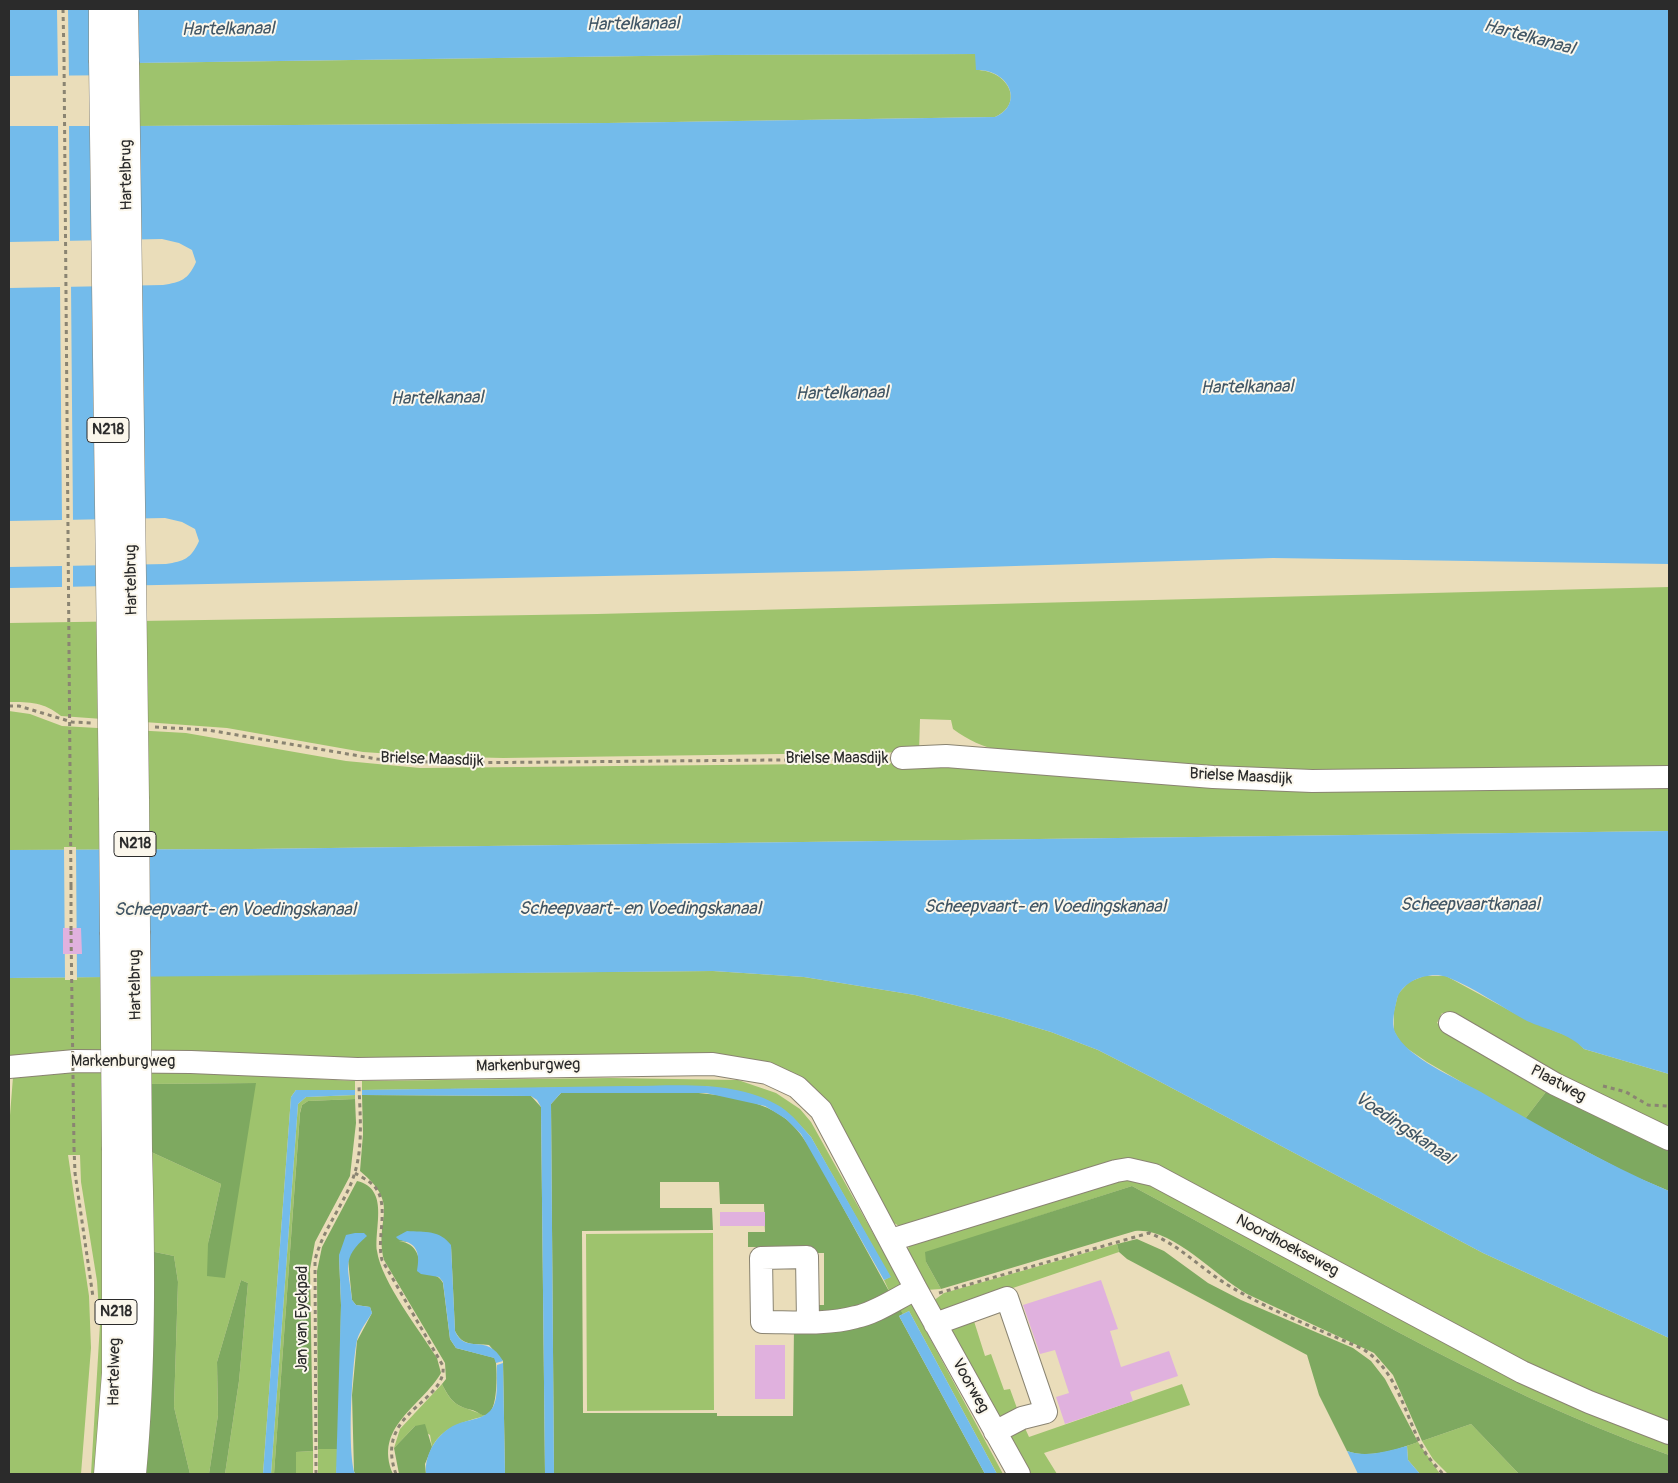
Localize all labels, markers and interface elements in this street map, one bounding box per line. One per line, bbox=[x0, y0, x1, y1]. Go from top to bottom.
water label: Hartelkanaal bbox=[586, 13, 680, 37]
water label: Hartelkanaal bbox=[1481, 16, 1577, 60]
water label: Hartelkanaal bbox=[181, 18, 275, 42]
street label: Hartelbrug bbox=[117, 139, 137, 211]
water label: Hartelkanaal bbox=[1200, 376, 1294, 400]
water label: Hartelkanaal bbox=[795, 382, 889, 406]
water label: Hartelkanaal bbox=[390, 387, 484, 411]
road number: N218 bbox=[87, 418, 129, 442]
street label: Hartelbrug bbox=[122, 544, 142, 616]
street label: Brielse Maasdijk bbox=[380, 749, 484, 771]
street label: Brielse Maasdijk bbox=[785, 749, 889, 769]
street label: Brielse Maasdijk bbox=[1189, 765, 1293, 789]
road number: N218 bbox=[114, 832, 156, 856]
water label: Scheepvaartkanaal bbox=[1400, 894, 1540, 916]
water label: Scheepvaart- en Voedingskanaal bbox=[924, 896, 1166, 918]
water label: Scheepvaart- en Voedingskanaal bbox=[519, 898, 761, 920]
water label: Scheepvaart- en Voedingskanaal bbox=[114, 899, 356, 921]
street label: Hartelbrug bbox=[126, 949, 146, 1021]
street label: Markenburgweg bbox=[71, 1052, 175, 1072]
street label: Markenburgweg bbox=[476, 1055, 580, 1077]
street label: Plaatweg bbox=[1527, 1061, 1589, 1107]
water label: Voedingskanaal bbox=[1350, 1088, 1458, 1170]
street label: Noordhoekseweg bbox=[1232, 1211, 1342, 1281]
street label: Jan van Eyckpad bbox=[293, 1266, 313, 1372]
road number: N218 bbox=[95, 1300, 137, 1324]
street label: Hartelweg bbox=[105, 1338, 125, 1406]
street label: Voorweg bbox=[947, 1355, 993, 1417]

